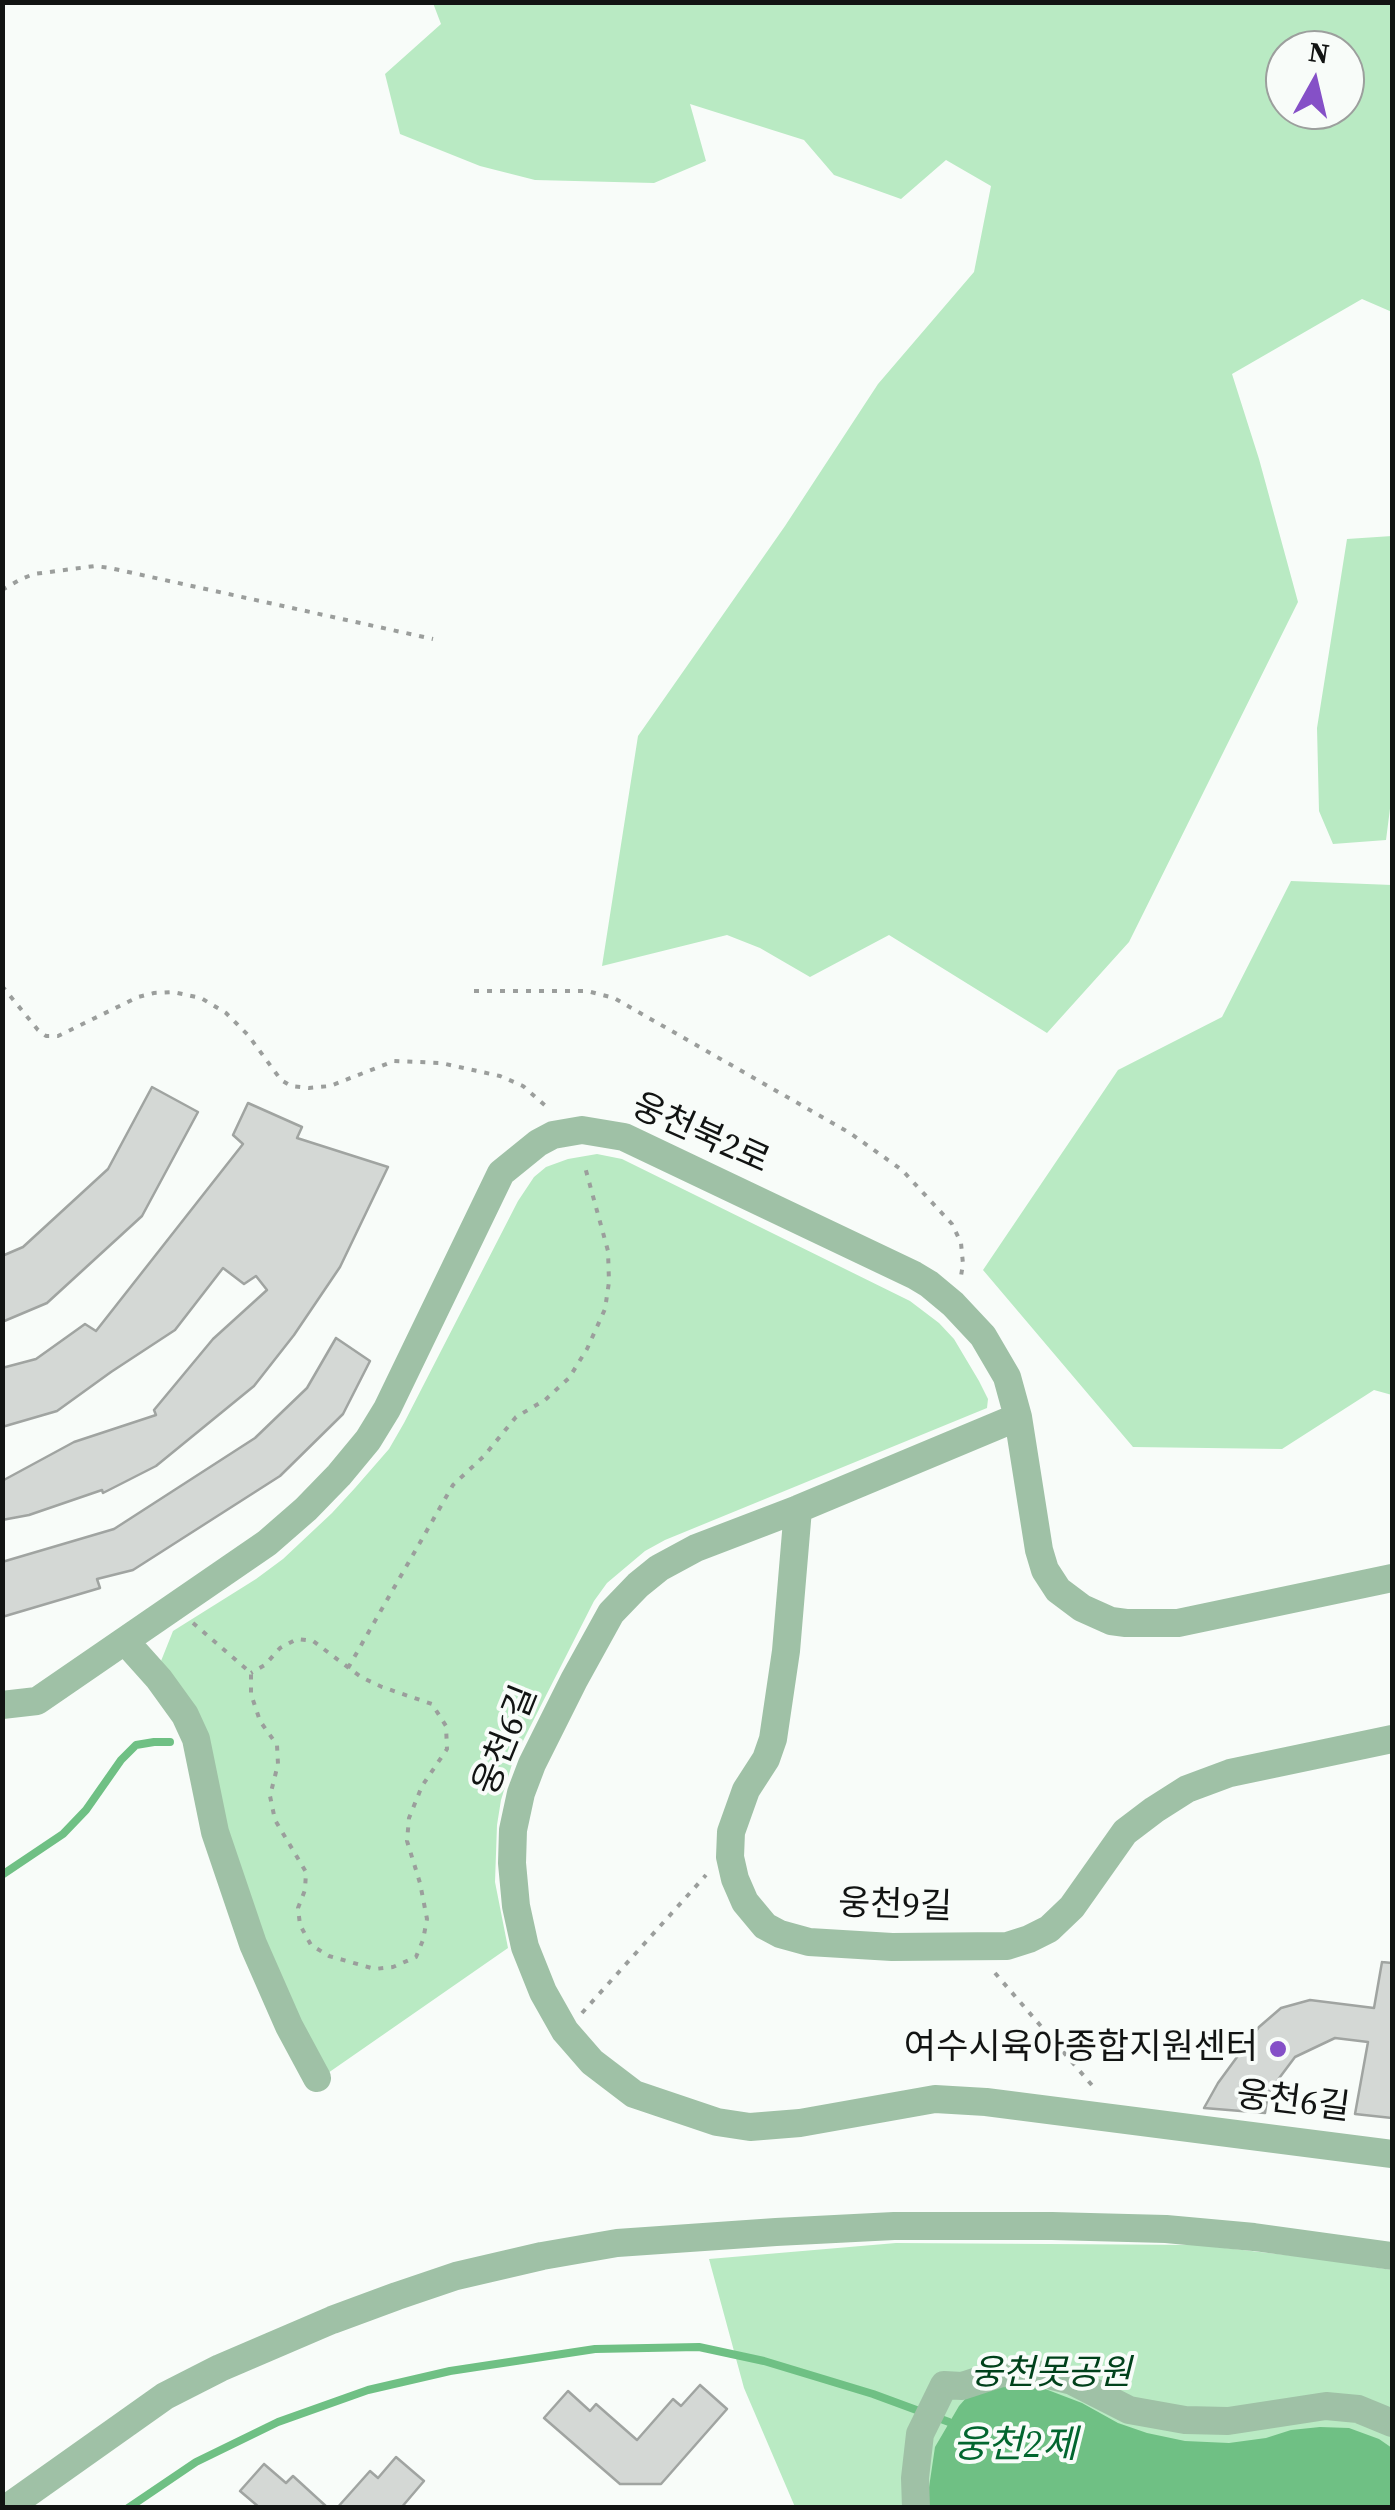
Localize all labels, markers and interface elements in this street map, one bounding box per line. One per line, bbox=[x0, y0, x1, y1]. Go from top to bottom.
north arrow bbox=[1265, 30, 1365, 130]
text: N bbox=[1306, 32, 1332, 73]
street label: 웅천북2로 bbox=[625, 1086, 775, 1184]
street label: 웅천6길 bbox=[466, 1680, 548, 1802]
street label: 웅천9길 bbox=[837, 1884, 953, 1930]
place label: 여수시육아종합지원센터 bbox=[904, 2028, 1258, 2070]
marker: 여수시육아종합지원센터 bbox=[1267, 2038, 1289, 2060]
street label: 웅천6길 bbox=[1234, 2075, 1352, 2131]
park label: 웅천못공원 bbox=[971, 2354, 1131, 2396]
water label: 웅천2제 bbox=[953, 2424, 1077, 2470]

